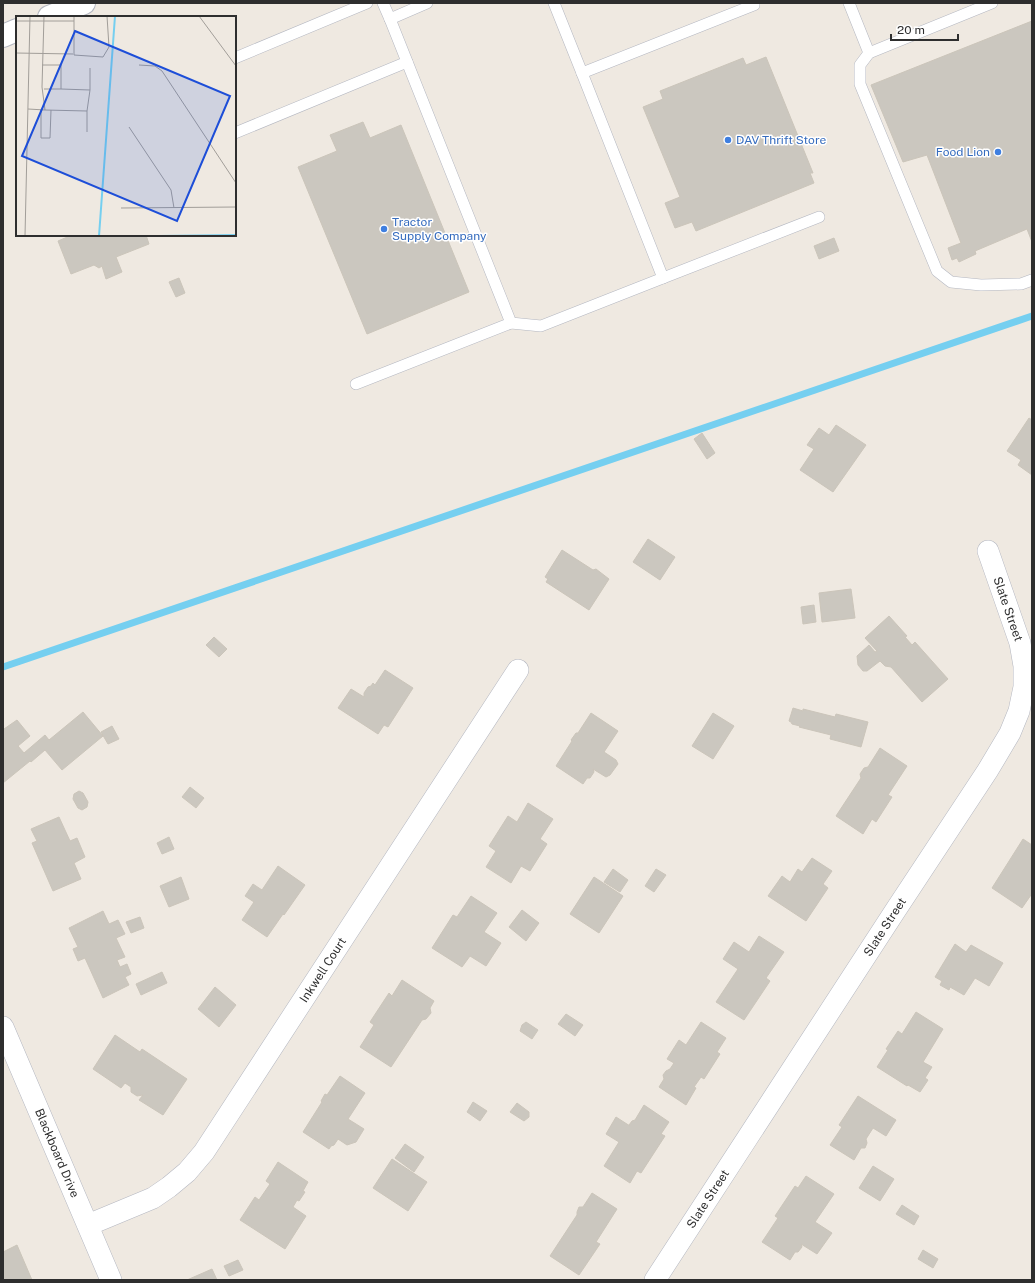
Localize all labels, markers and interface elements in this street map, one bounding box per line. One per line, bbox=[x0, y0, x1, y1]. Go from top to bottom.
inset map bbox=[16, 16, 236, 236]
scale bar bbox=[891, 16, 958, 42]
text: 20 m bbox=[897, 23, 925, 37]
place label: DAV Thrift Store bbox=[736, 133, 826, 147]
marker: DAV Thrift Store bbox=[723, 135, 733, 145]
place label: Food Lion bbox=[936, 145, 990, 159]
marker: Food Lion bbox=[993, 147, 1003, 157]
place label: Tractor Supply Company bbox=[392, 215, 487, 243]
marker: Tractor Supply Company bbox=[379, 224, 389, 234]
street label: Slate Street bbox=[990, 575, 1026, 643]
street label: Slate Street bbox=[861, 895, 909, 959]
street label: Inkwell Court bbox=[297, 935, 349, 1005]
street label: Blackboard Drive bbox=[32, 1106, 82, 1200]
street label: Slate Street bbox=[684, 1167, 732, 1231]

